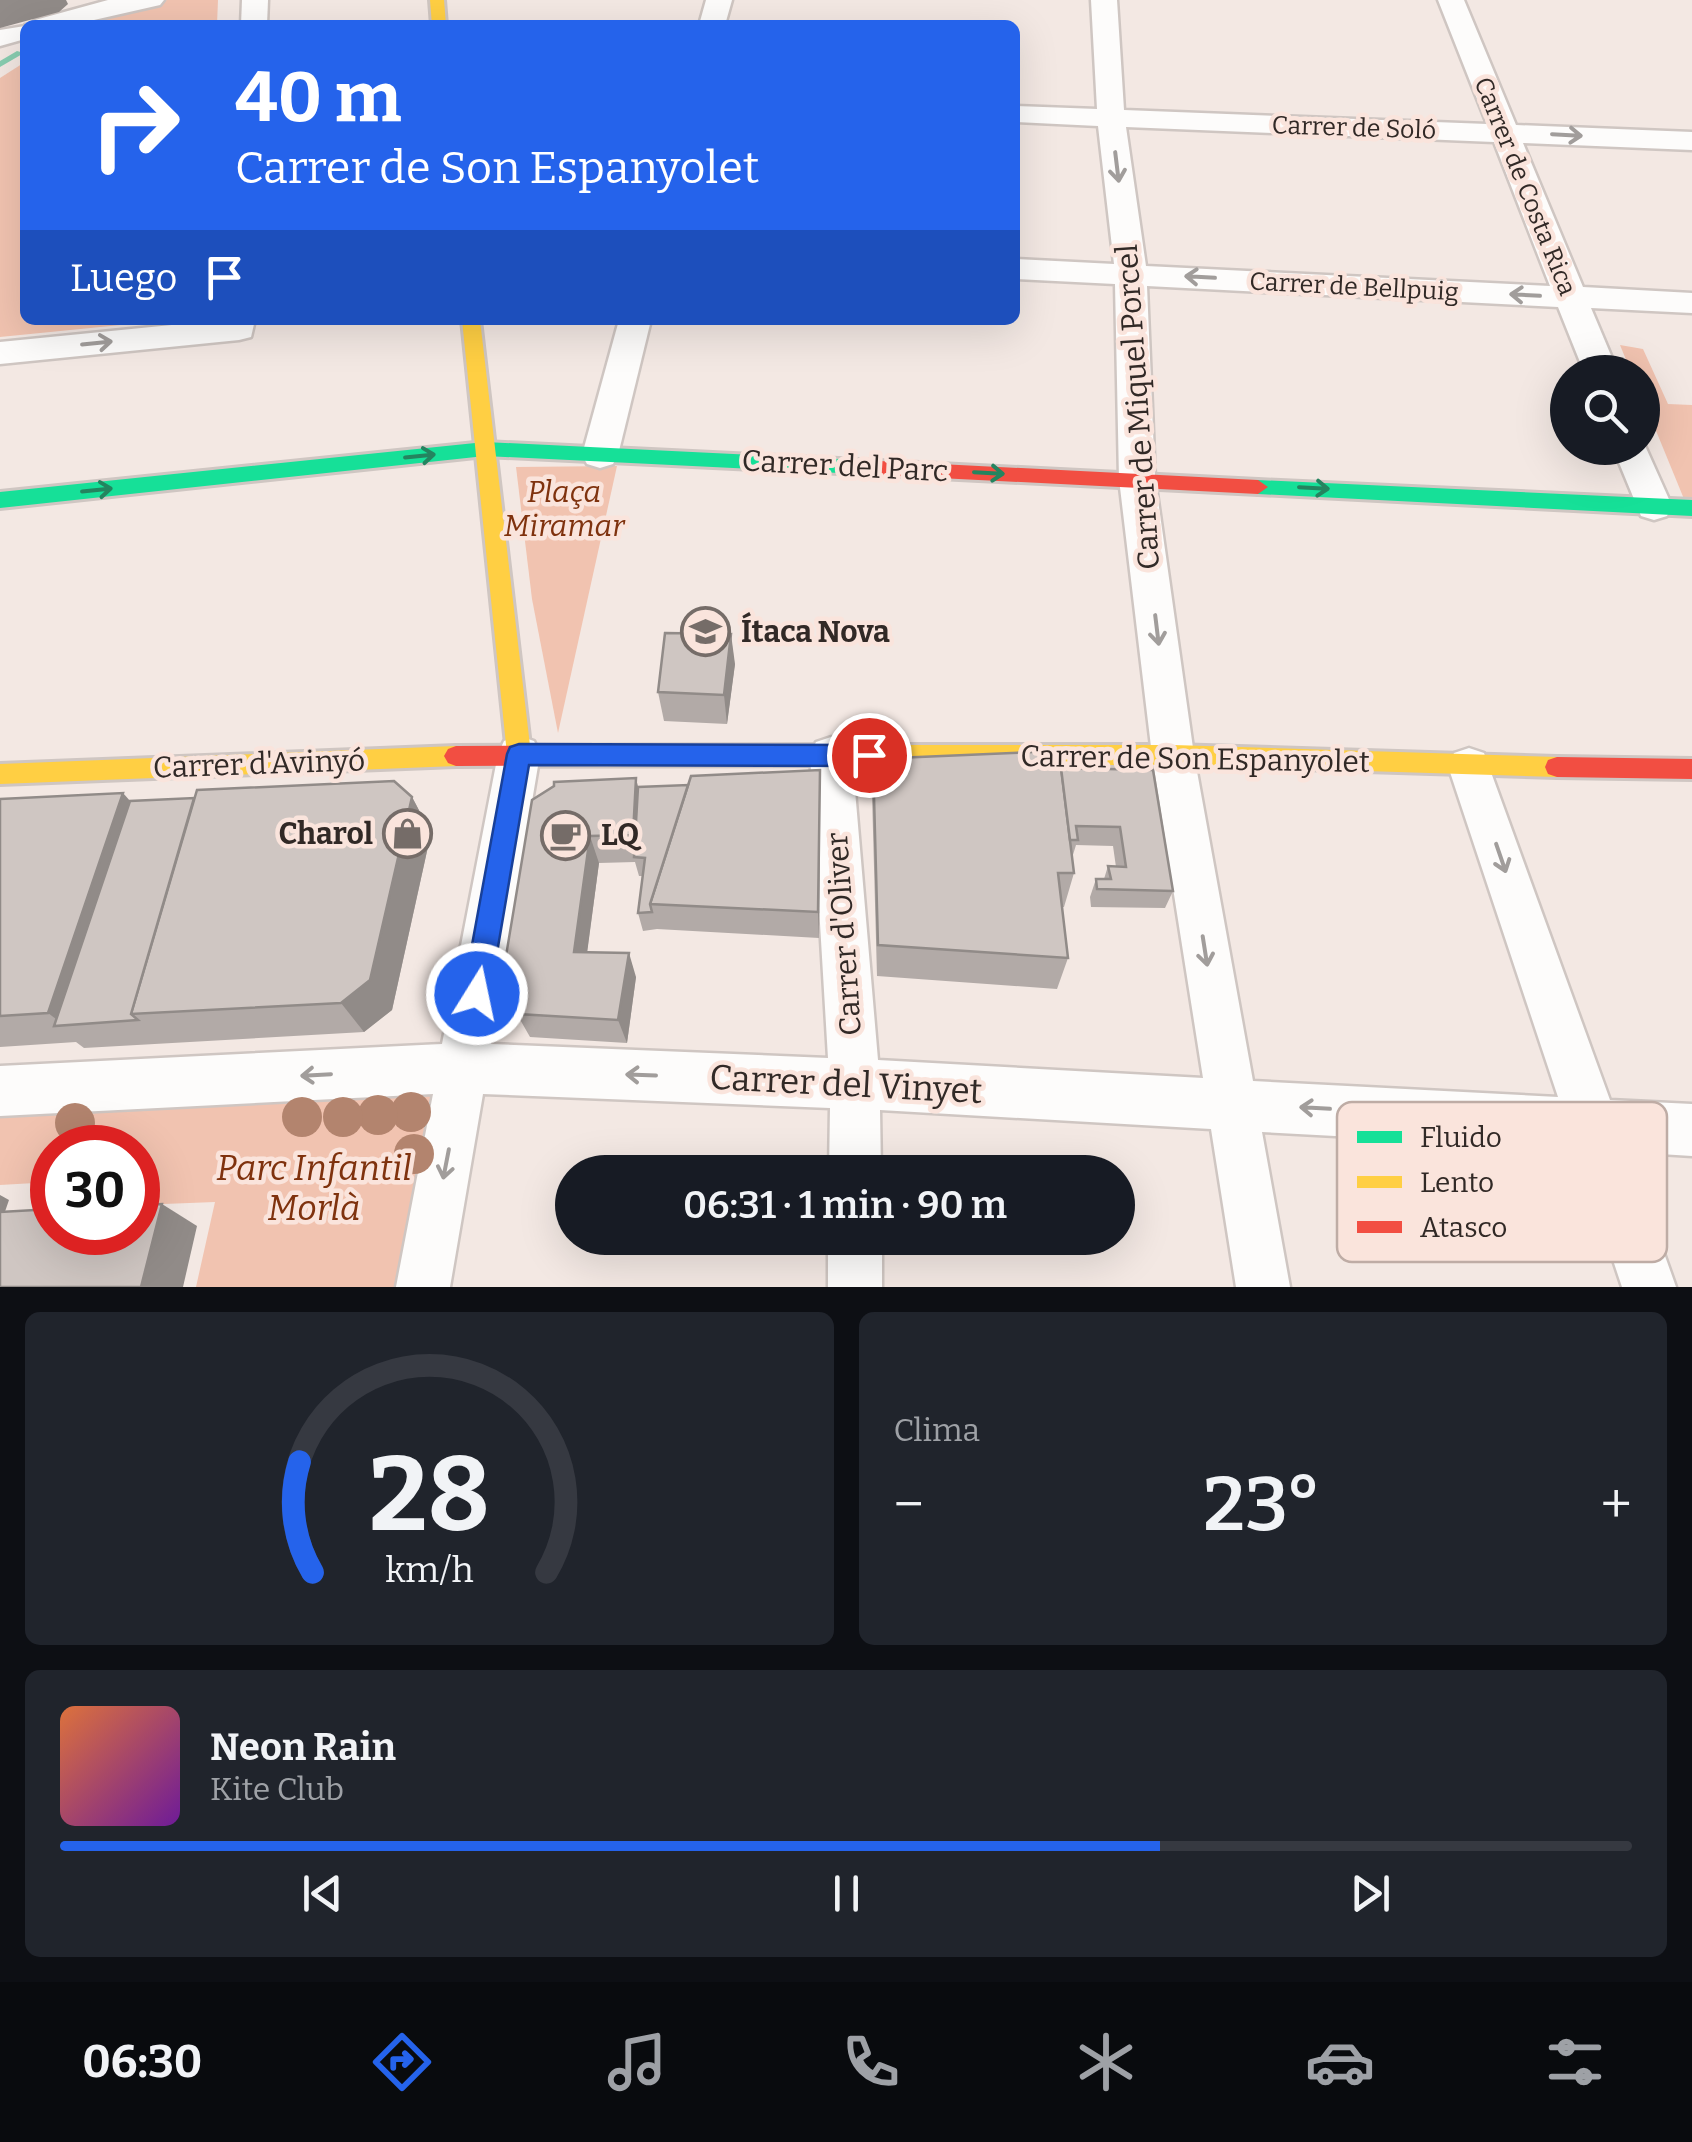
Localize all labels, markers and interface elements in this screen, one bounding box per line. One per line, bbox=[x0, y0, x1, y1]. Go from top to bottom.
text: 40 m bbox=[235, 56, 401, 140]
icon: right bbox=[70, 60, 200, 190]
street label: Carrer de Costa Rica bbox=[1468, 73, 1583, 300]
street label: Carrer de Soló bbox=[1271, 110, 1437, 146]
one-way arrow bbox=[1551, 126, 1583, 145]
text: Carrer de Son Espanyolet bbox=[235, 141, 759, 195]
one-way arrow bbox=[1109, 150, 1127, 183]
street label: Carrer de Miquel Porcel bbox=[1109, 243, 1167, 571]
icon: arrive bbox=[197, 250, 252, 305]
text: Luego bbox=[70, 255, 177, 301]
one-way arrow bbox=[1185, 267, 1217, 286]
street label: Carrer de Bellpuig bbox=[1249, 267, 1459, 307]
one-way arrow bbox=[1509, 285, 1541, 304]
one-way arrow bbox=[80, 333, 113, 352]
map controls bbox=[1550, 355, 1660, 465]
button: search bbox=[1550, 355, 1660, 465]
street label: Carrer del Parc bbox=[741, 443, 949, 489]
one-way arrow bbox=[404, 447, 436, 466]
one-way arrow bbox=[973, 464, 1005, 483]
park label: Plaça Miramar bbox=[504, 474, 626, 544]
one-way arrow bbox=[1297, 479, 1329, 498]
one-way arrow bbox=[80, 480, 113, 499]
school or university icon: Ítaca Nova bbox=[680, 606, 732, 658]
place label: Ítaca Nova bbox=[741, 612, 890, 650]
one-way arrow bbox=[1148, 613, 1167, 645]
pin bbox=[827, 713, 912, 798]
icon: arrive bbox=[842, 728, 897, 783]
street label: Carrer de Son Espanyolet bbox=[1020, 738, 1370, 780]
street label: Carrer d'Avinyó bbox=[152, 742, 366, 786]
shop icon: Charol bbox=[382, 808, 434, 860]
cafe icon: LQ bbox=[540, 809, 592, 861]
place label: Charol bbox=[279, 816, 373, 852]
place label: LQ bbox=[601, 817, 642, 853]
street label: Carrer d'Oliver bbox=[819, 831, 869, 1037]
one-way arrow bbox=[1494, 842, 1512, 874]
one-way arrow bbox=[1196, 934, 1215, 967]
position arrow bbox=[425, 942, 529, 1046]
street label: Carrer del Vinyet bbox=[709, 1056, 984, 1112]
one-way arrow bbox=[301, 1066, 333, 1085]
one-way arrow bbox=[625, 1066, 657, 1085]
one-way arrow bbox=[1300, 1098, 1332, 1117]
legend bbox=[1337, 1102, 1667, 1262]
text: Fluido bbox=[1420, 1121, 1502, 1154]
speed limit sign: 30 bbox=[30, 1125, 160, 1255]
park label: Parc Infantil Morlà bbox=[216, 1147, 412, 1229]
one-way arrow bbox=[436, 1147, 455, 1180]
text: Lento bbox=[1420, 1166, 1494, 1199]
text: 06:31 · 1 min · 90 m bbox=[683, 1182, 1007, 1228]
text: Atasco bbox=[1420, 1211, 1507, 1244]
text: Clima bbox=[894, 1411, 980, 1449]
text: 28 bbox=[369, 1433, 490, 1558]
text: 23° bbox=[1203, 1460, 1321, 1550]
text: − bbox=[894, 1472, 924, 1538]
text: + bbox=[1601, 1472, 1632, 1538]
text: km/h bbox=[385, 1549, 473, 1591]
text: Neon Rain bbox=[210, 1724, 396, 1770]
text: Kite Club bbox=[210, 1770, 344, 1808]
icon: previous bbox=[295, 1866, 350, 1921]
icon: pause bbox=[819, 1866, 874, 1921]
icon: next bbox=[1343, 1866, 1398, 1921]
icon: directions bbox=[367, 2027, 437, 2097]
icon: music bbox=[602, 2027, 672, 2097]
icon: phone bbox=[836, 2027, 906, 2097]
icon: climate bbox=[1071, 2027, 1141, 2097]
icon: car bbox=[1305, 2027, 1375, 2097]
icon: filters bbox=[1540, 2027, 1610, 2097]
text: 06:30 bbox=[82, 2035, 202, 2089]

